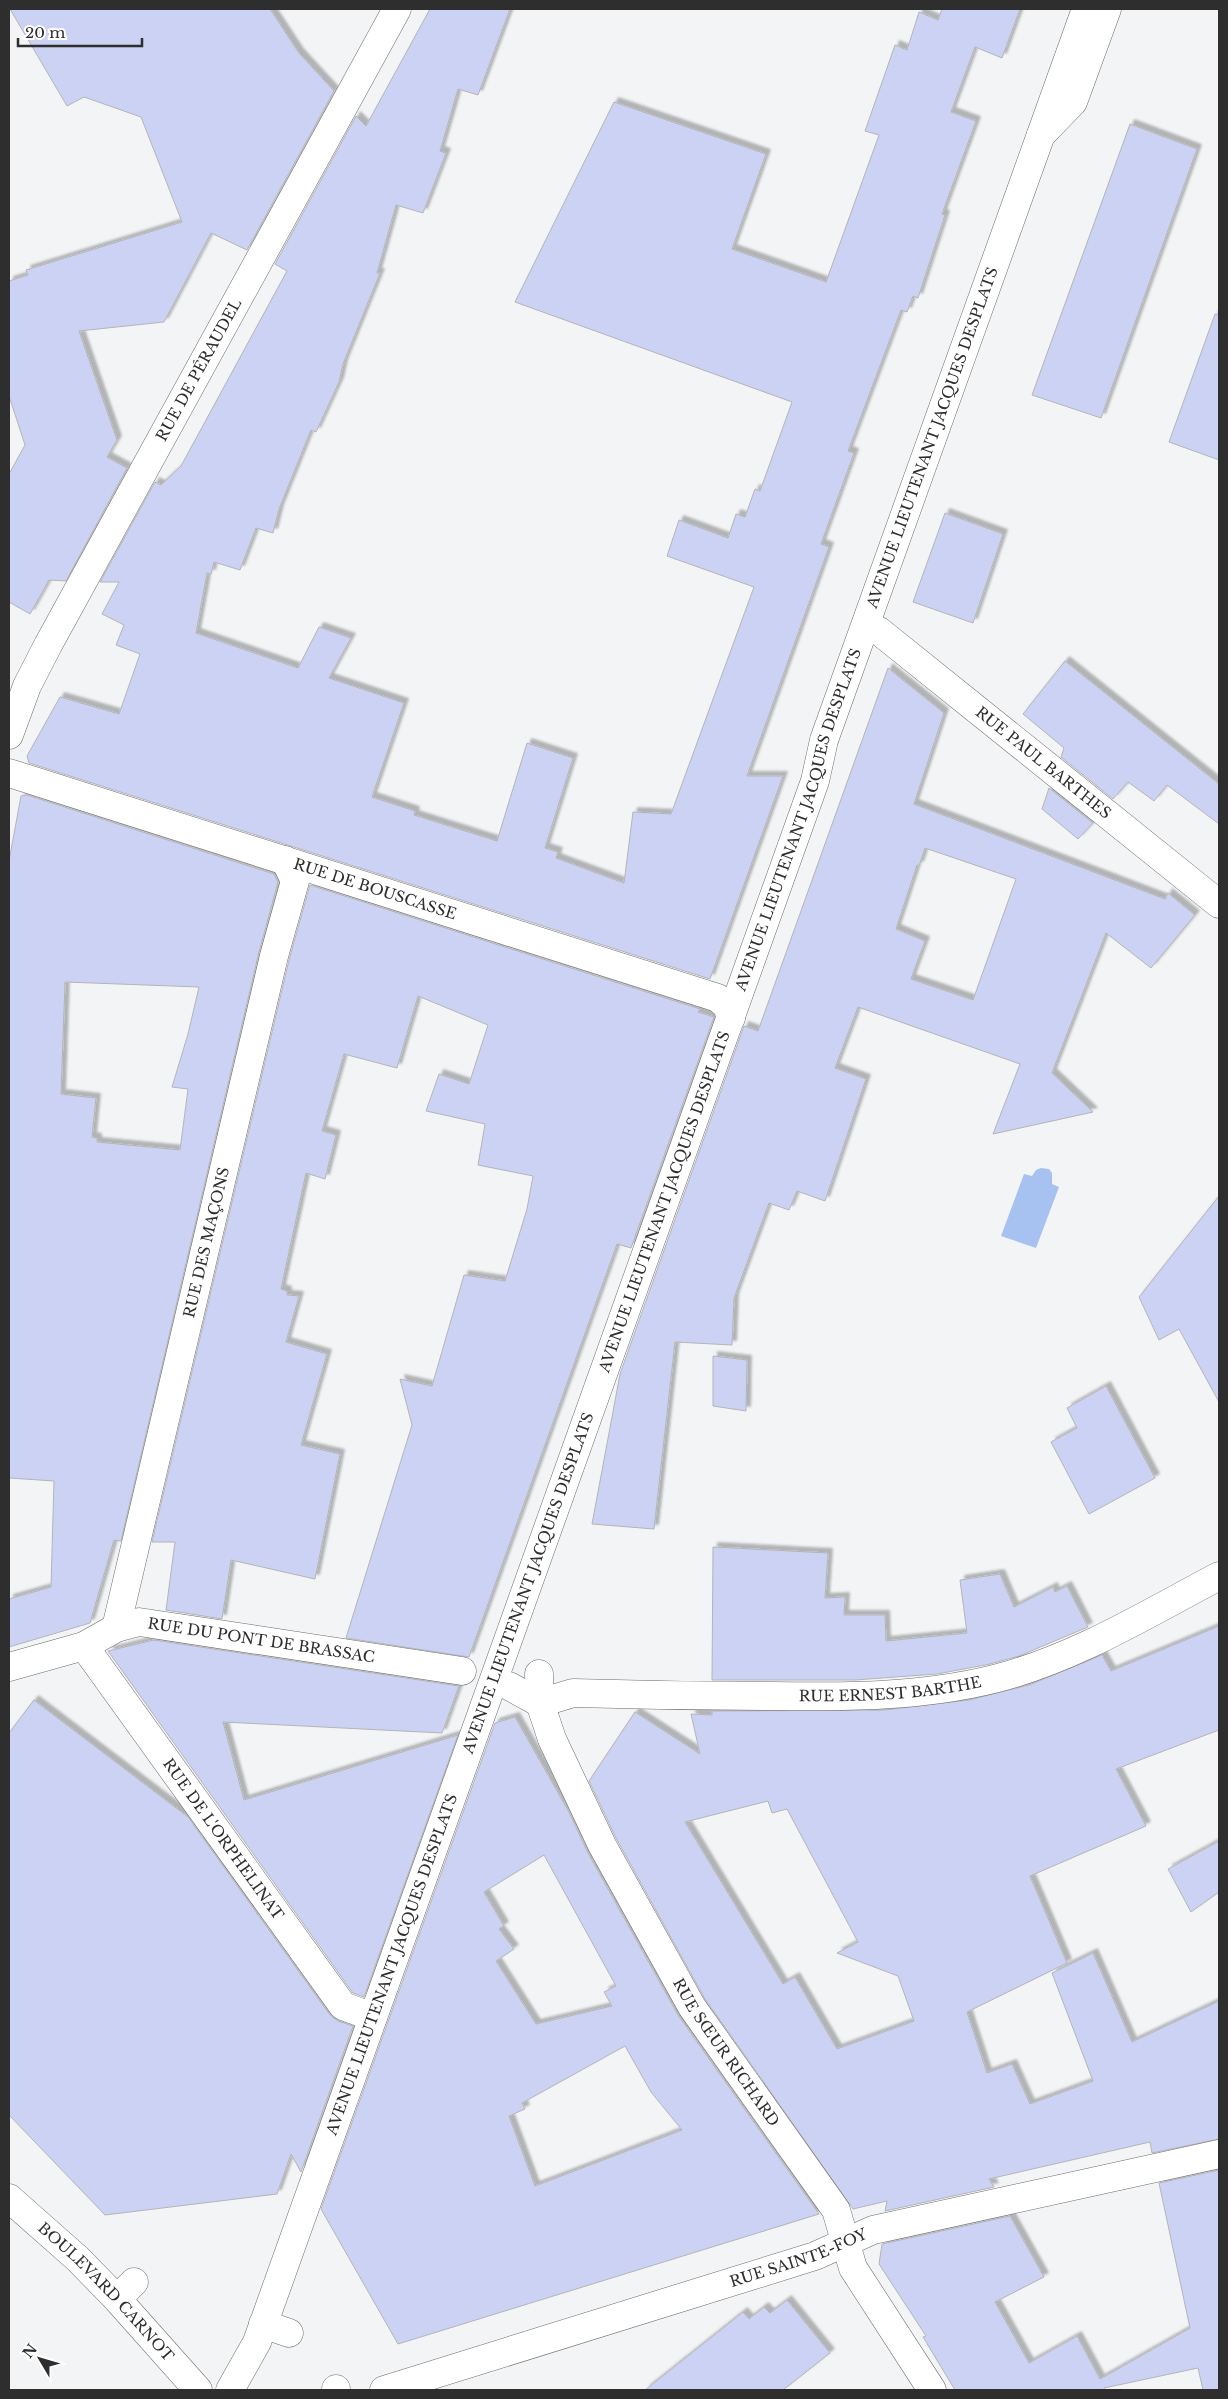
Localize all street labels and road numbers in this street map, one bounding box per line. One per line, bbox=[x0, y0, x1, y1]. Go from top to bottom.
street label: AVENUE LIEUTENANT JACQUES DESPLATS bbox=[862, 264, 1002, 612]
street label: RUE DE PÉRAUDEL bbox=[152, 295, 245, 444]
street label: AVENUE LIEUTENANT JACQUES DESPLATS bbox=[730, 646, 865, 994]
street label: RUE PAUL BARTHES bbox=[972, 702, 1115, 823]
street label: RUE DE BOUSCASSE bbox=[291, 854, 459, 923]
street label: AVENUE LIEUTENANT JACQUES DESPLATS bbox=[594, 1028, 734, 1376]
street label: RUE DES MAÇONS bbox=[179, 1165, 233, 1320]
street label: AVENUE LIEUTENANT JACQUES DESPLATS bbox=[458, 1410, 598, 1757]
street label: RUE DU PONT DE BRASSAC bbox=[147, 1613, 376, 1667]
street label: RUE ERNEST BARTHE bbox=[799, 1672, 983, 1705]
street label: RUE DE L'ORPHELINAT bbox=[159, 1754, 288, 1923]
street label: AVENUE LIEUTENANT JACQUES DESPLATS bbox=[321, 1791, 461, 2138]
street label: RUE SŒUR RICHARD bbox=[669, 1975, 784, 2130]
street label: BOULEVARD CARNOT bbox=[34, 2218, 178, 2365]
street label: RUE SAINTE-FOY bbox=[727, 2224, 871, 2291]

